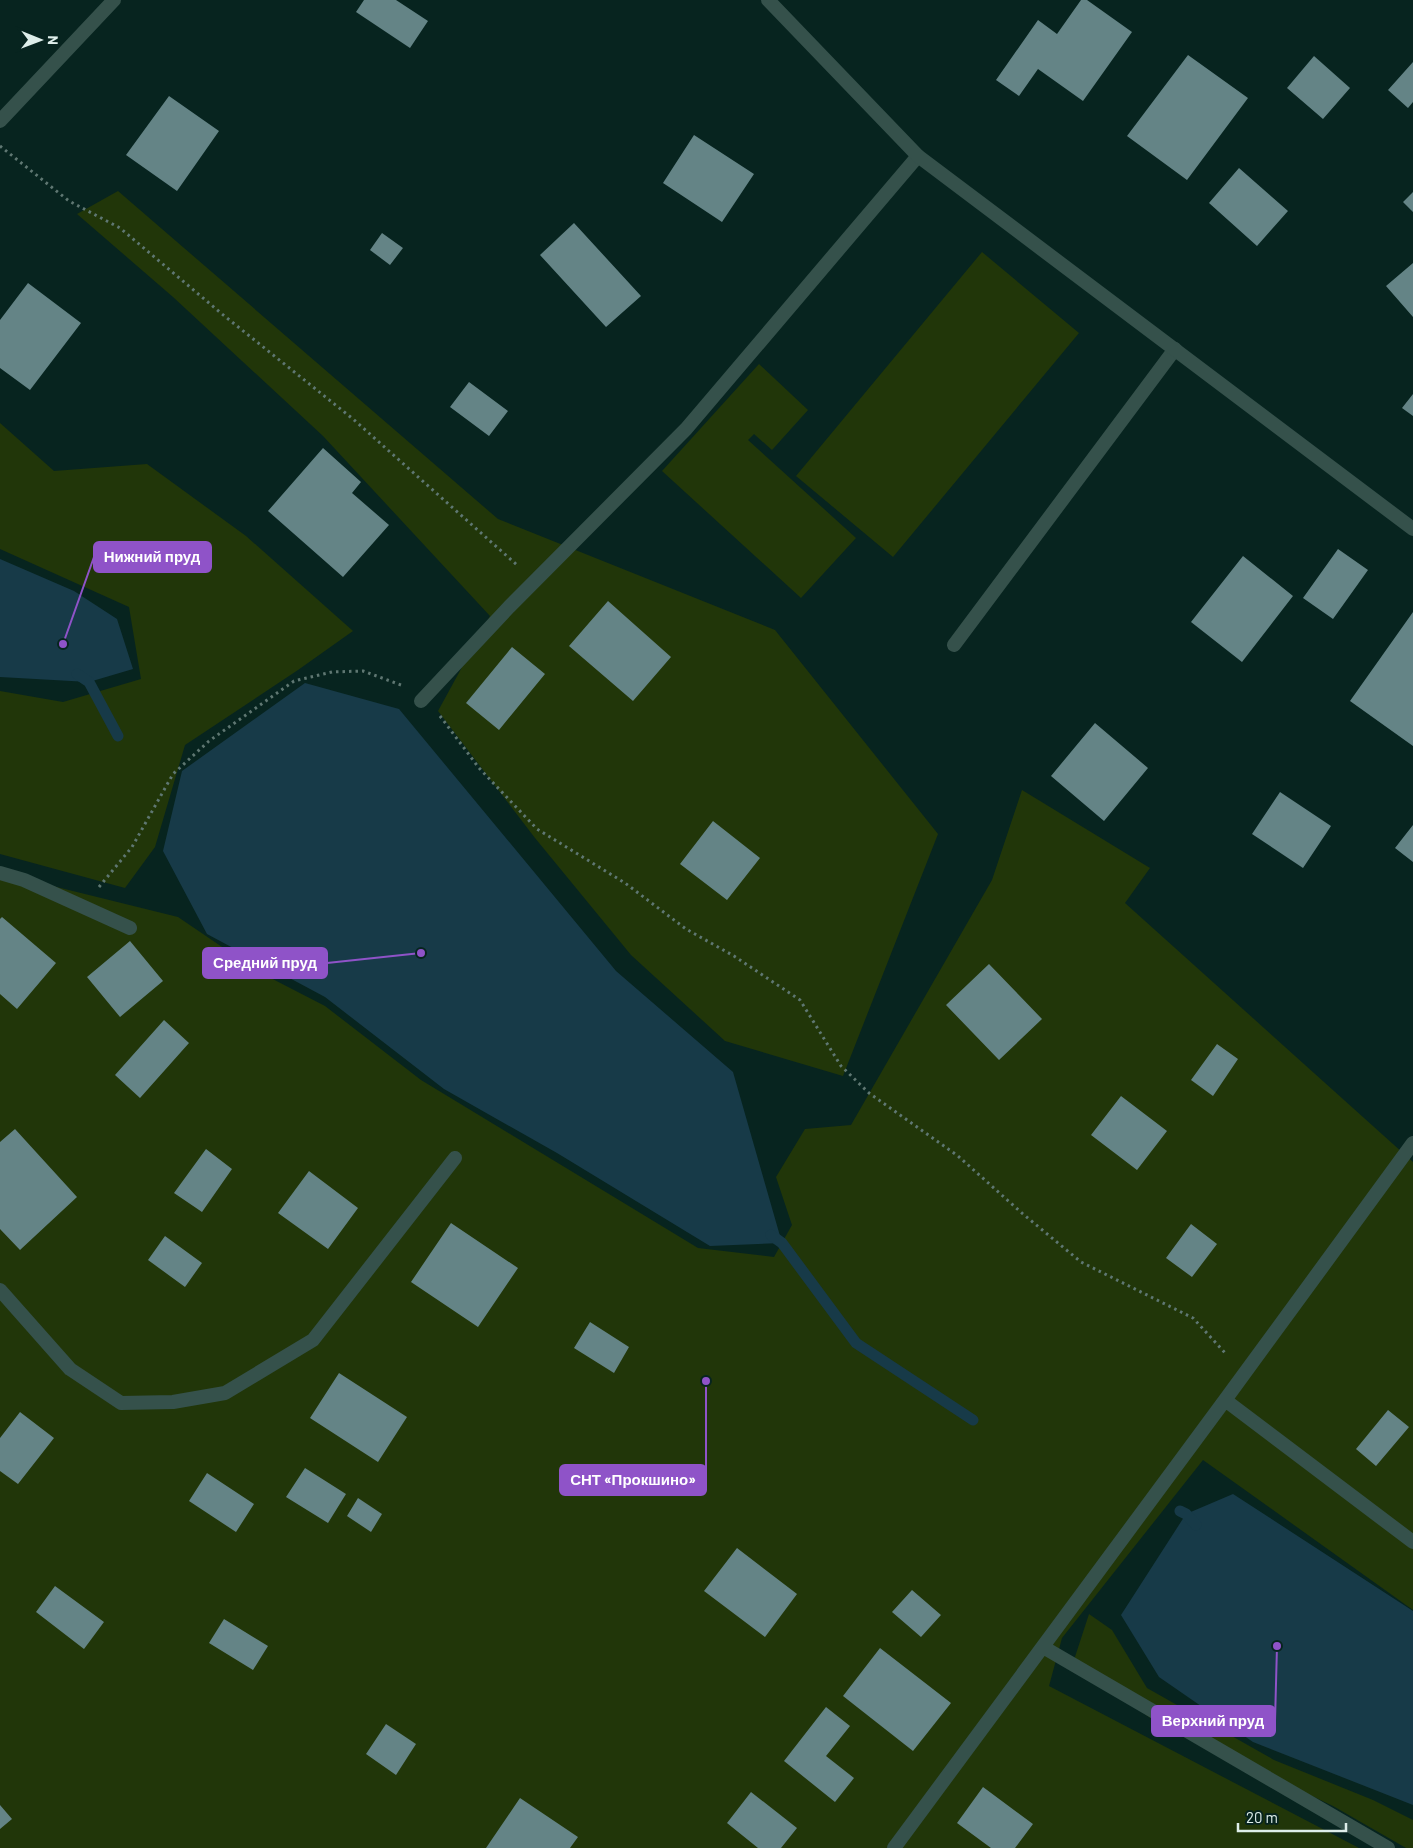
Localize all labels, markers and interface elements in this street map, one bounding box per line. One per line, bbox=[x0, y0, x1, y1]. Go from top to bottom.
north arrow bbox=[15, 15, 65, 65]
text: N bbox=[45, 35, 62, 45]
callout: Нижний пруд bbox=[94, 542, 211, 572]
text: Нижний пруд bbox=[104, 547, 201, 565]
callout: Средний пруд bbox=[203, 948, 327, 978]
text: Средний пруд bbox=[213, 953, 317, 971]
callout: СНТ «Прокшино» bbox=[560, 1465, 706, 1495]
text: СНТ «Прокшино» bbox=[570, 1470, 696, 1488]
callout: Верхний пруд bbox=[1152, 1706, 1275, 1736]
text: Верхний пруд bbox=[1162, 1711, 1265, 1729]
scale bar bbox=[1238, 1800, 1346, 1832]
text: 20 m bbox=[1246, 1808, 1278, 1826]

